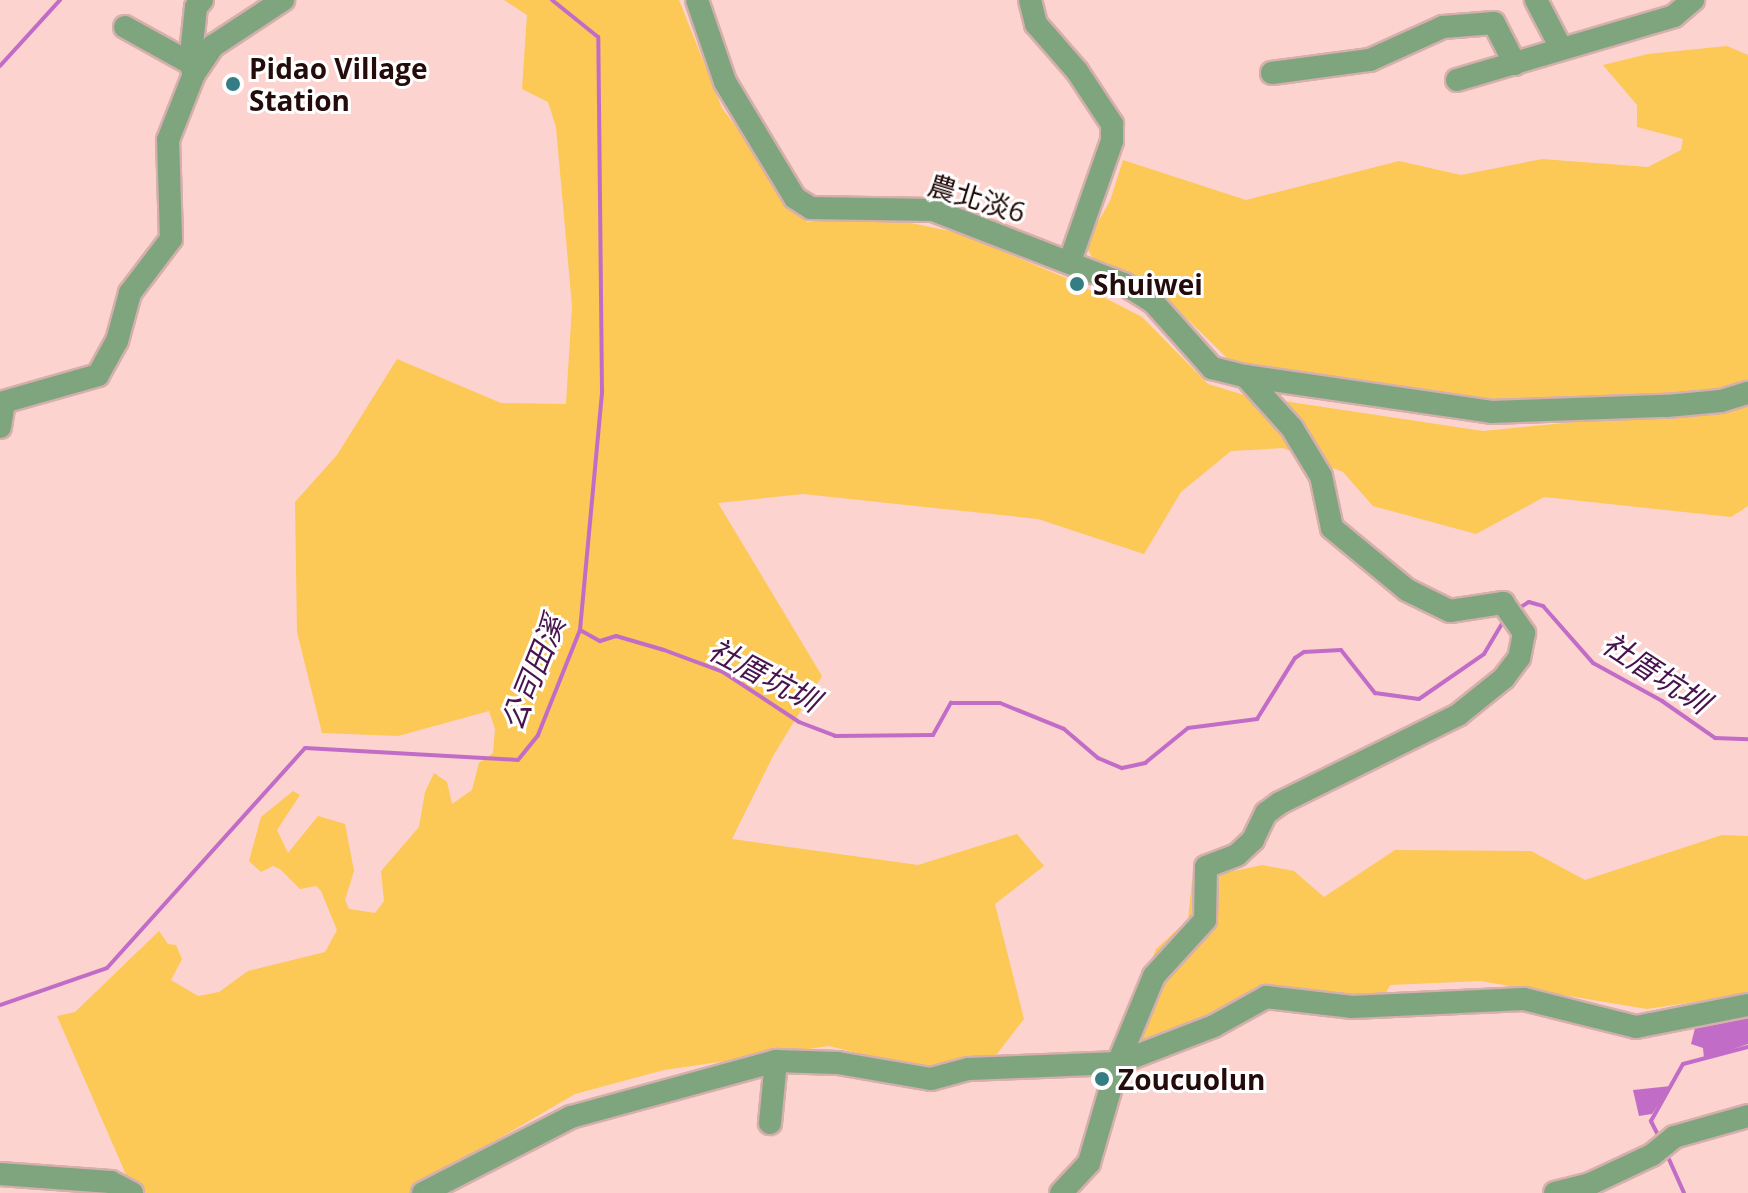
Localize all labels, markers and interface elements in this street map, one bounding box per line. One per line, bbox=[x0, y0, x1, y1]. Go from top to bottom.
place label: Pidao Village Station bbox=[249, 51, 427, 117]
marker: Pidao Village Station bbox=[224, 75, 242, 93]
street label: 農北淡6 bbox=[924, 167, 1030, 229]
place label: Shuiwei bbox=[1093, 267, 1203, 301]
marker: Shuiwei bbox=[1068, 275, 1086, 293]
water label: 公司田溪 bbox=[494, 611, 572, 735]
water label: 社厝坑圳 bbox=[1596, 625, 1716, 721]
water label: 社厝坑圳 bbox=[703, 631, 825, 719]
place label: Zoucuolun bbox=[1118, 1062, 1265, 1096]
marker: Zoucuolun bbox=[1093, 1070, 1111, 1088]

